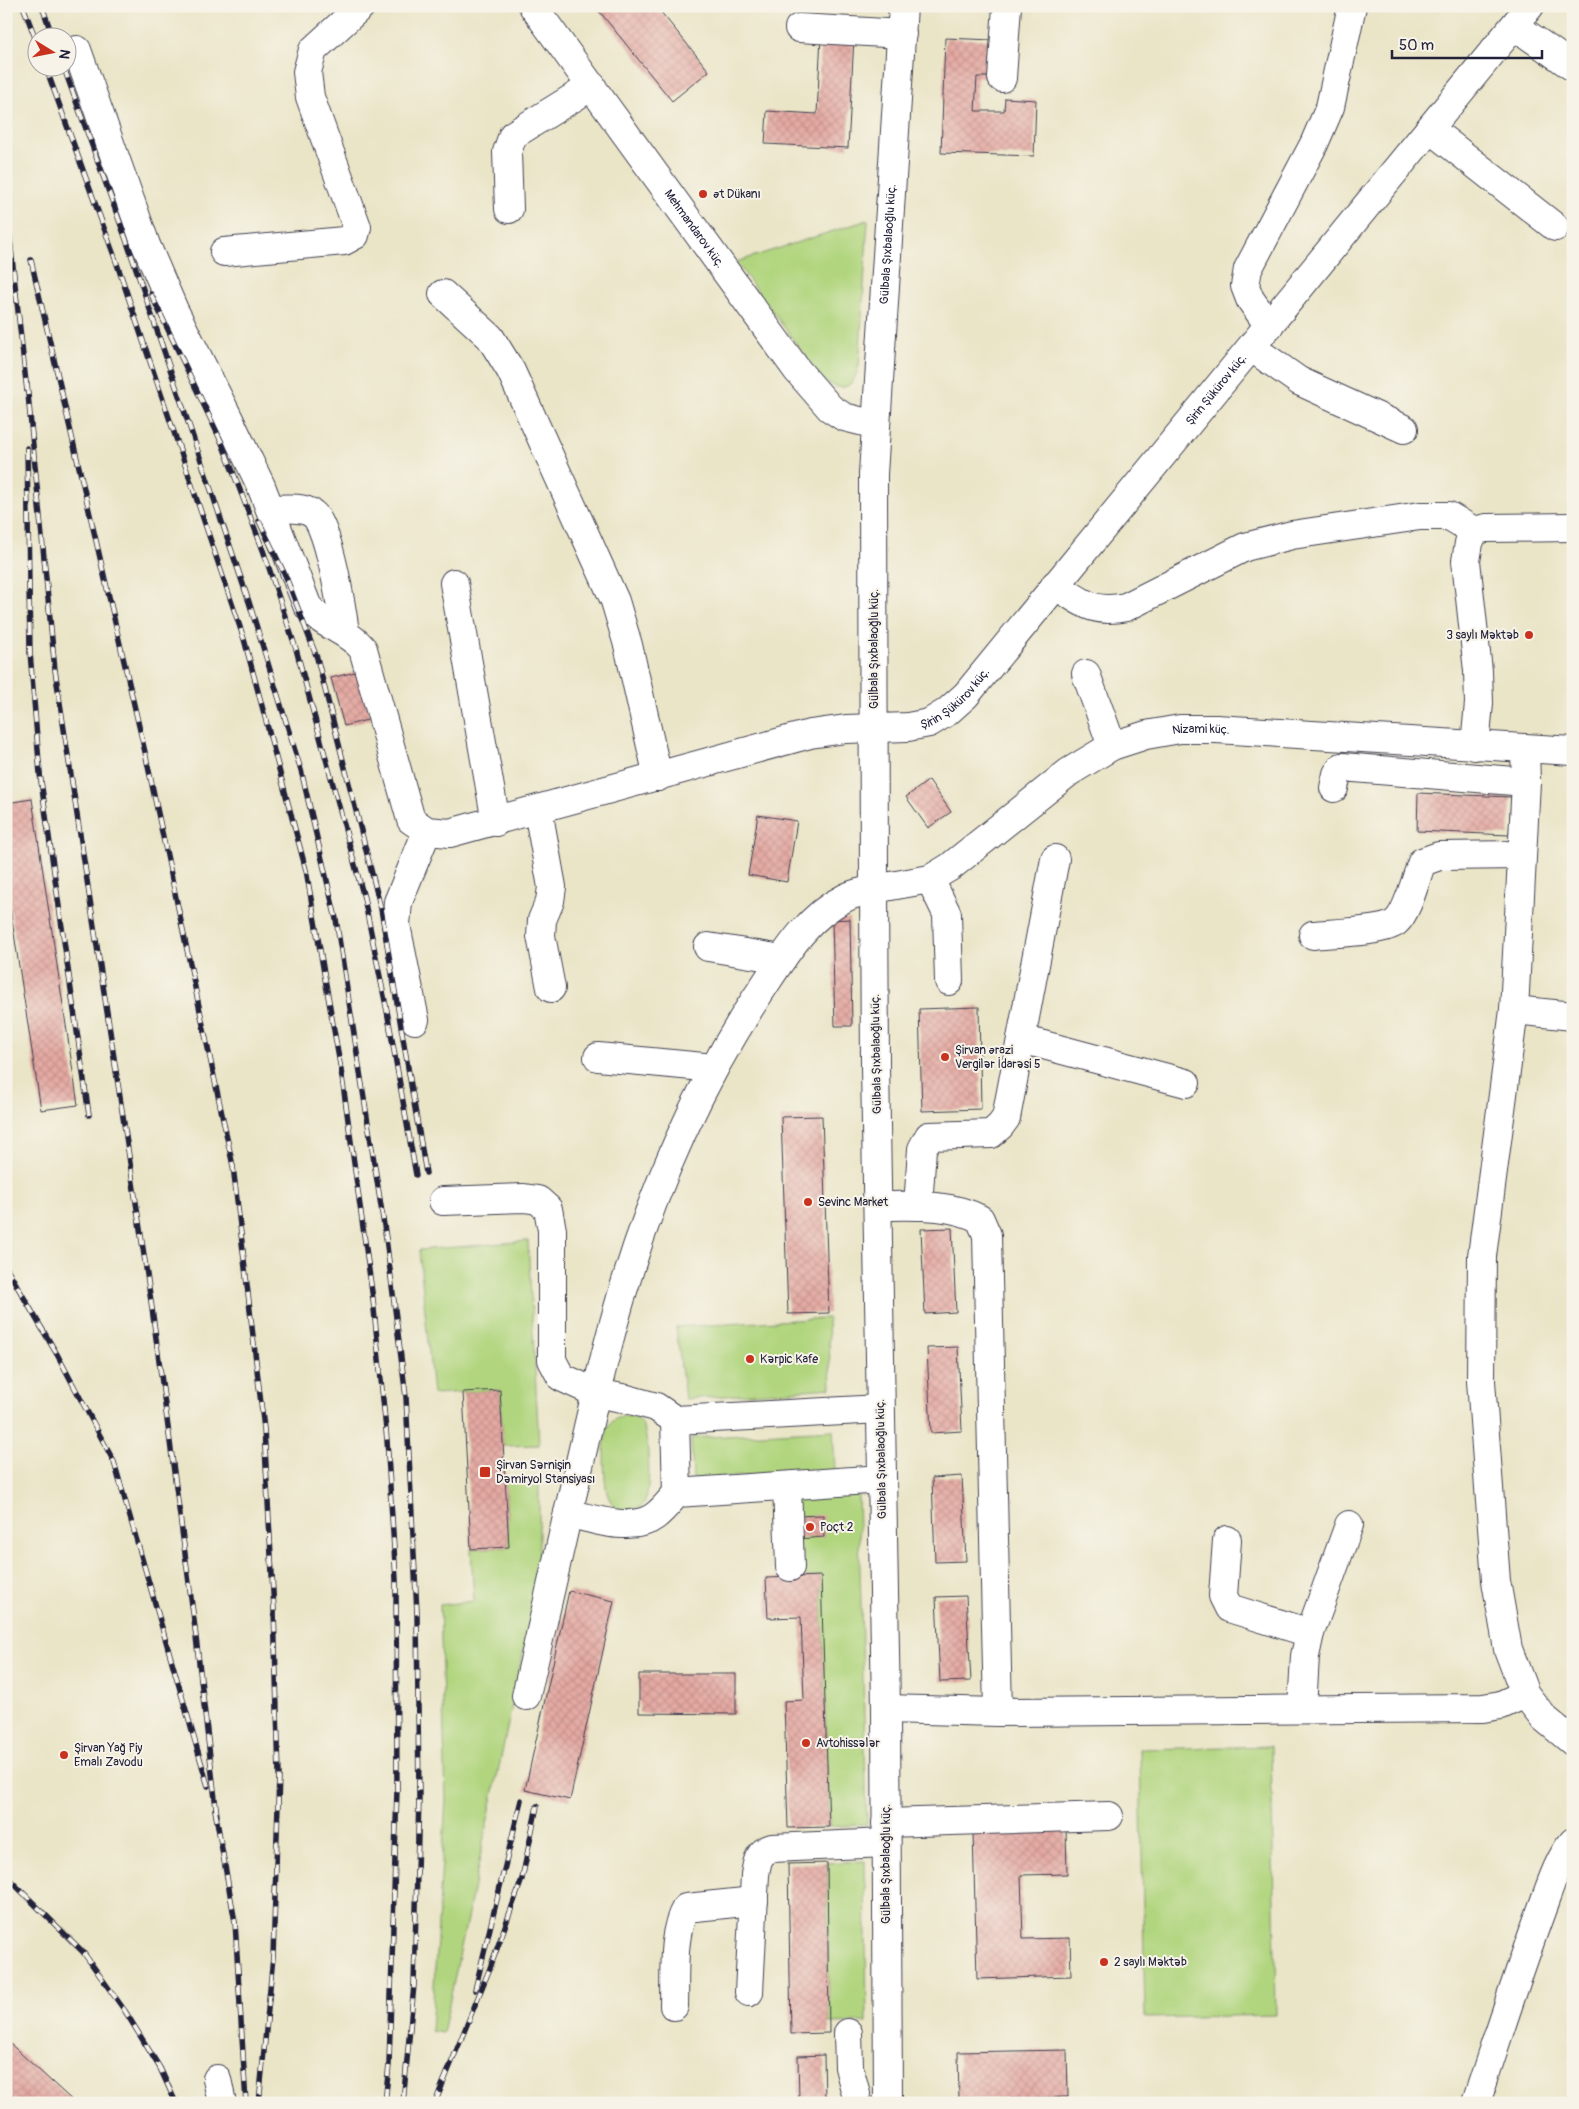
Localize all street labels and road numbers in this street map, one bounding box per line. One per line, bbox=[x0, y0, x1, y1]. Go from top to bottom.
street label: Gülbala Şıxbalaoğlu küç. bbox=[877, 184, 900, 305]
street label: Mehmandarov küç. bbox=[661, 187, 727, 271]
street label: Şirin Şükürov küç. bbox=[1183, 351, 1250, 429]
street label: Gülbala Şıxbalaoğlu küç. bbox=[867, 589, 882, 709]
street label: Şirin Şükürov küç. bbox=[919, 665, 993, 732]
street label: Nizami küç. bbox=[1171, 722, 1230, 738]
street label: Gülbala Şıxbalaoğlu küç. bbox=[868, 994, 885, 1114]
street label: Gülbala Şıxbalaoğlu küç. bbox=[873, 1399, 890, 1519]
street label: Gülbala Şıxbalaoğlu küç. bbox=[879, 1804, 894, 1924]

